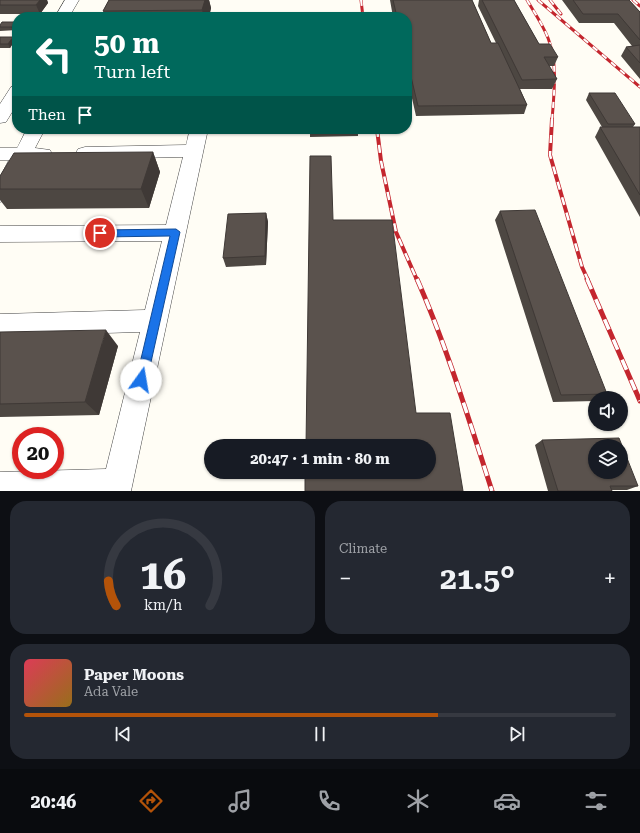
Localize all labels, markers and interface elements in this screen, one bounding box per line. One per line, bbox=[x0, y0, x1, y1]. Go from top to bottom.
text: 50 m bbox=[94, 27, 159, 60]
icon: left bbox=[28, 28, 80, 80]
text: Turn left bbox=[94, 61, 170, 82]
icon: arrive bbox=[74, 104, 96, 126]
text: Then bbox=[28, 106, 66, 124]
pin bbox=[83, 216, 117, 250]
icon: arrive bbox=[89, 222, 111, 244]
position arrow bbox=[120, 359, 162, 401]
map controls bbox=[588, 391, 628, 479]
button: sound bbox=[588, 391, 628, 431]
speed limit sign: 20 bbox=[12, 427, 64, 479]
button: layers bbox=[588, 439, 628, 479]
text: 20:47 · 1 min · 80 m bbox=[250, 450, 390, 468]
text: Climate bbox=[339, 541, 387, 556]
text: 16 bbox=[139, 549, 186, 598]
text: 21.5° bbox=[440, 561, 515, 596]
text: − bbox=[339, 566, 351, 591]
text: + bbox=[604, 566, 616, 591]
text: km/h bbox=[143, 596, 182, 612]
text: Paper Moons bbox=[84, 666, 184, 684]
text: Ada Vale bbox=[84, 684, 138, 699]
icon: previous bbox=[112, 723, 134, 745]
icon: pause bbox=[309, 723, 331, 745]
icon: next bbox=[506, 723, 528, 745]
icon: directions bbox=[137, 787, 165, 815]
icon: music bbox=[226, 787, 254, 815]
icon: phone bbox=[315, 787, 343, 815]
icon: climate bbox=[404, 787, 432, 815]
icon: car bbox=[493, 787, 521, 815]
icon: filters bbox=[582, 787, 610, 815]
text: 20:46 bbox=[30, 791, 76, 812]

